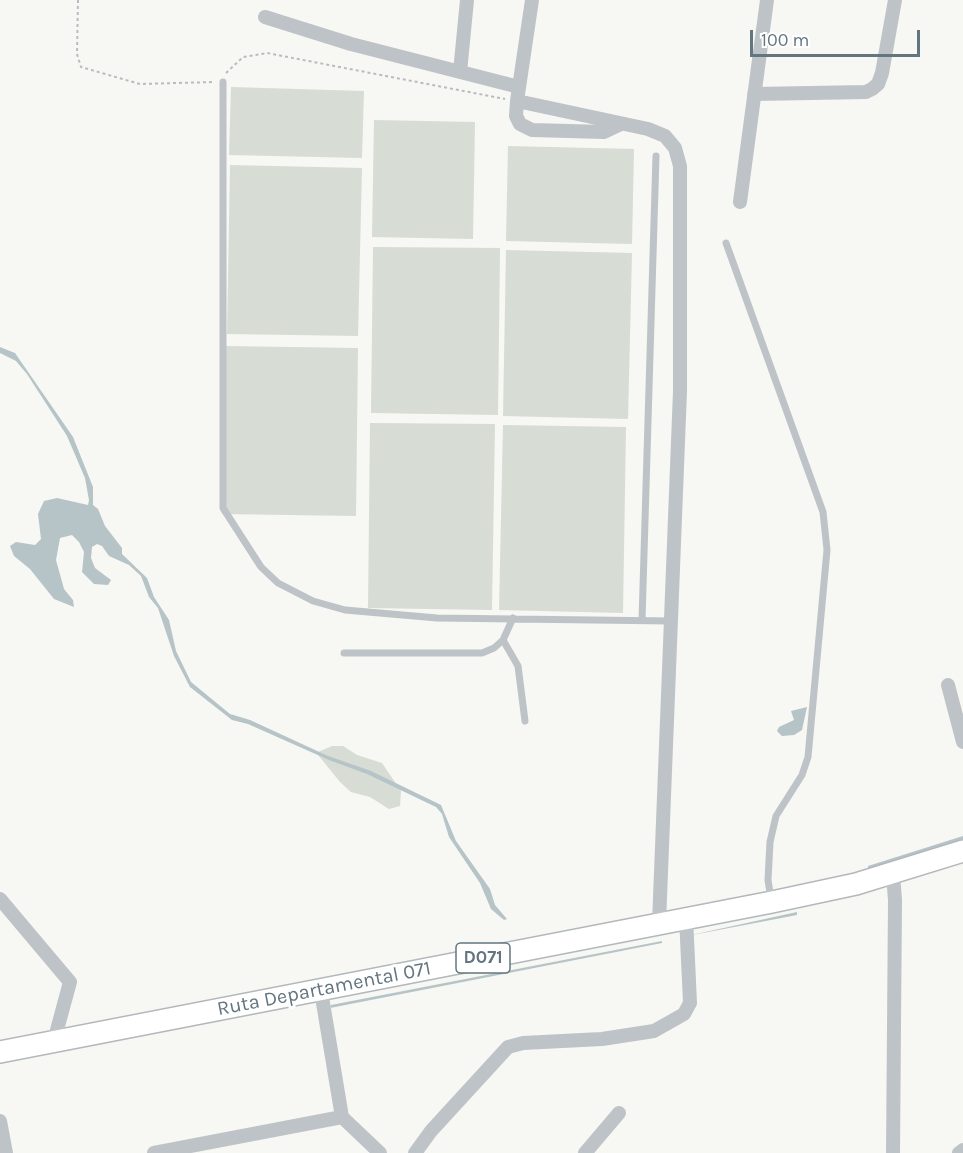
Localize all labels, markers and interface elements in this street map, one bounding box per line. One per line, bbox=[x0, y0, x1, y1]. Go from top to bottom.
scale bar bbox=[753, 18, 922, 56]
text: 100 m bbox=[761, 29, 809, 51]
road number: D071 bbox=[456, 943, 510, 973]
street label: Ruta Departamental 071 bbox=[215, 956, 433, 1022]

